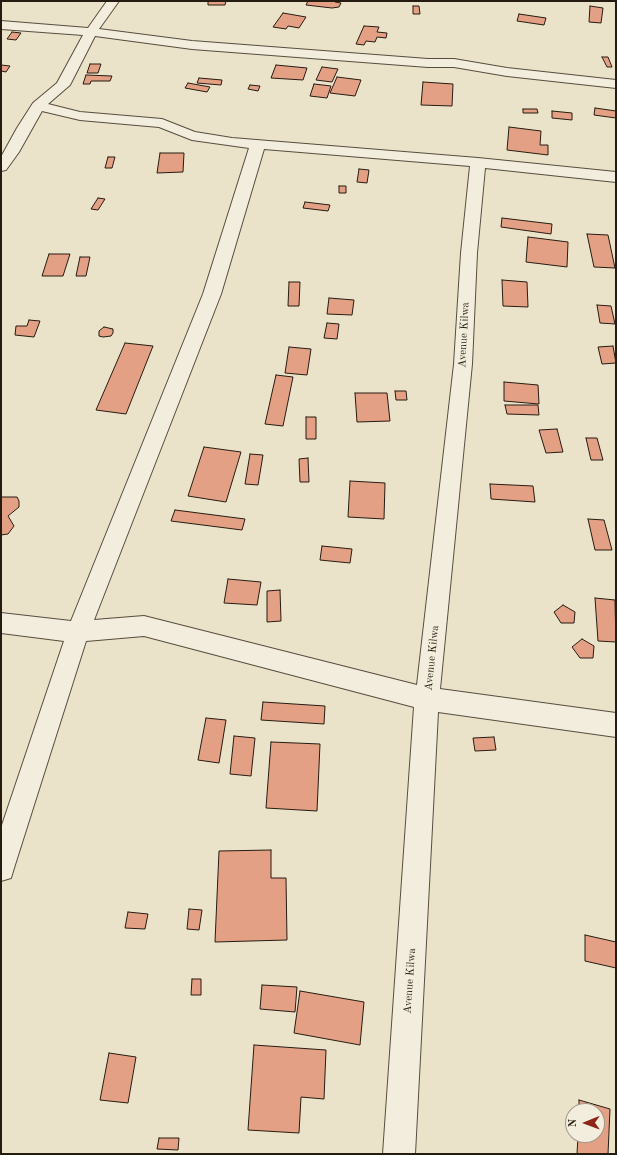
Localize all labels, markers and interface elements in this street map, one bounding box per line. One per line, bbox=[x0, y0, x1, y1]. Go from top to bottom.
street label: Avenue Kilwa bbox=[456, 302, 472, 368]
street label: Avenue Kilwa bbox=[422, 625, 442, 691]
street label: Avenue Kilwa bbox=[401, 948, 419, 1014]
north arrow bbox=[565, 1103, 605, 1143]
text: N bbox=[568, 1119, 579, 1127]

